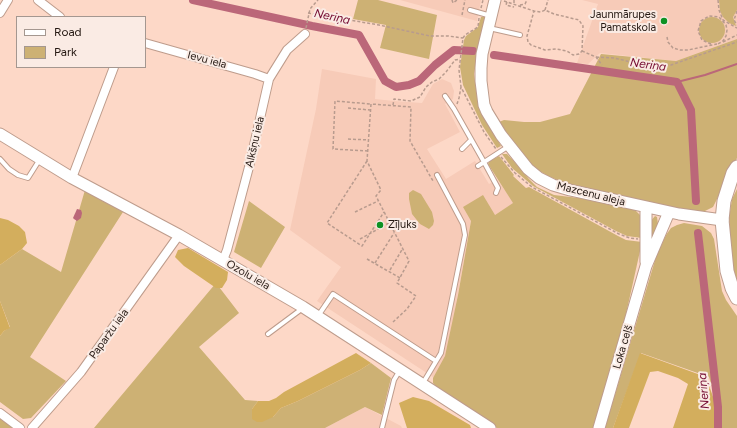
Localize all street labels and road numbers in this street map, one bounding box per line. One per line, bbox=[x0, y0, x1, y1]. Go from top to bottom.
street label: Ievu iela bbox=[186, 48, 228, 72]
street label: Alkšņu iela bbox=[243, 115, 267, 169]
street label: Mazcenu aleja bbox=[556, 179, 626, 209]
street label: Ozolu iela bbox=[224, 257, 272, 293]
street label: Paparžu iela bbox=[86, 306, 132, 362]
street label: Loka ceļš bbox=[610, 323, 636, 371]

